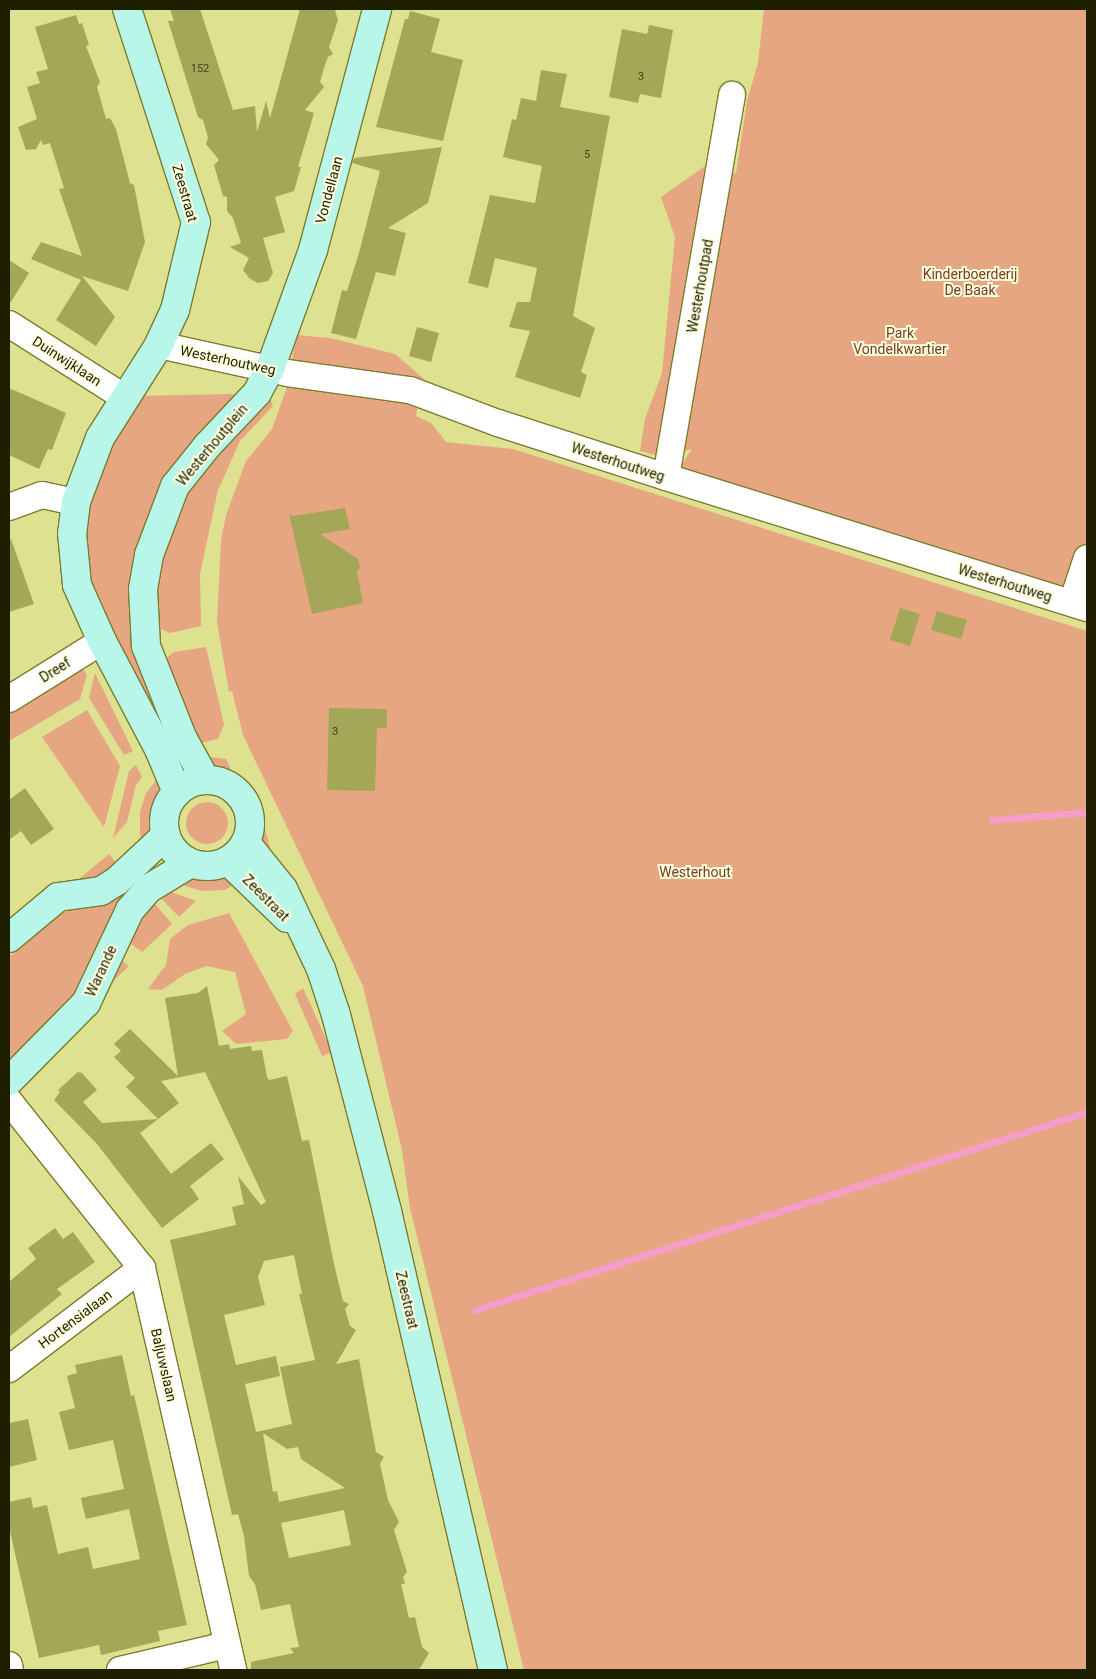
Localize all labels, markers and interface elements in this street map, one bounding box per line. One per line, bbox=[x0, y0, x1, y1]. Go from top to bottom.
house number: 152 bbox=[191, 62, 209, 76]
house number: 3 bbox=[638, 70, 644, 84]
house number: 5 bbox=[584, 148, 590, 162]
street label: Vondellaan bbox=[312, 154, 346, 226]
street label: Zeestraat bbox=[169, 162, 201, 224]
street label: Westerhoutpad bbox=[683, 238, 717, 334]
park label: Kinderboerderij De Baak bbox=[923, 266, 1017, 298]
park label: Park Vondelkwartier bbox=[853, 325, 947, 358]
street label: Duinwijklaan bbox=[29, 333, 105, 389]
street label: Westerhoutweg bbox=[179, 342, 277, 378]
street label: Westerhoutplein bbox=[173, 401, 251, 489]
street label: Westerhoutweg bbox=[569, 439, 667, 485]
street label: Westerhoutweg bbox=[956, 561, 1054, 605]
street label: Dreef bbox=[36, 654, 74, 686]
house number: 3 bbox=[332, 725, 338, 739]
park label: Westerhout bbox=[659, 864, 731, 880]
street label: Zeestraat bbox=[239, 871, 293, 925]
street label: Warande bbox=[82, 943, 120, 999]
street label: Zeestraat bbox=[392, 1269, 422, 1331]
street label: Hortensialaan bbox=[35, 1286, 115, 1352]
street label: Baljuwslaan bbox=[147, 1327, 181, 1403]

